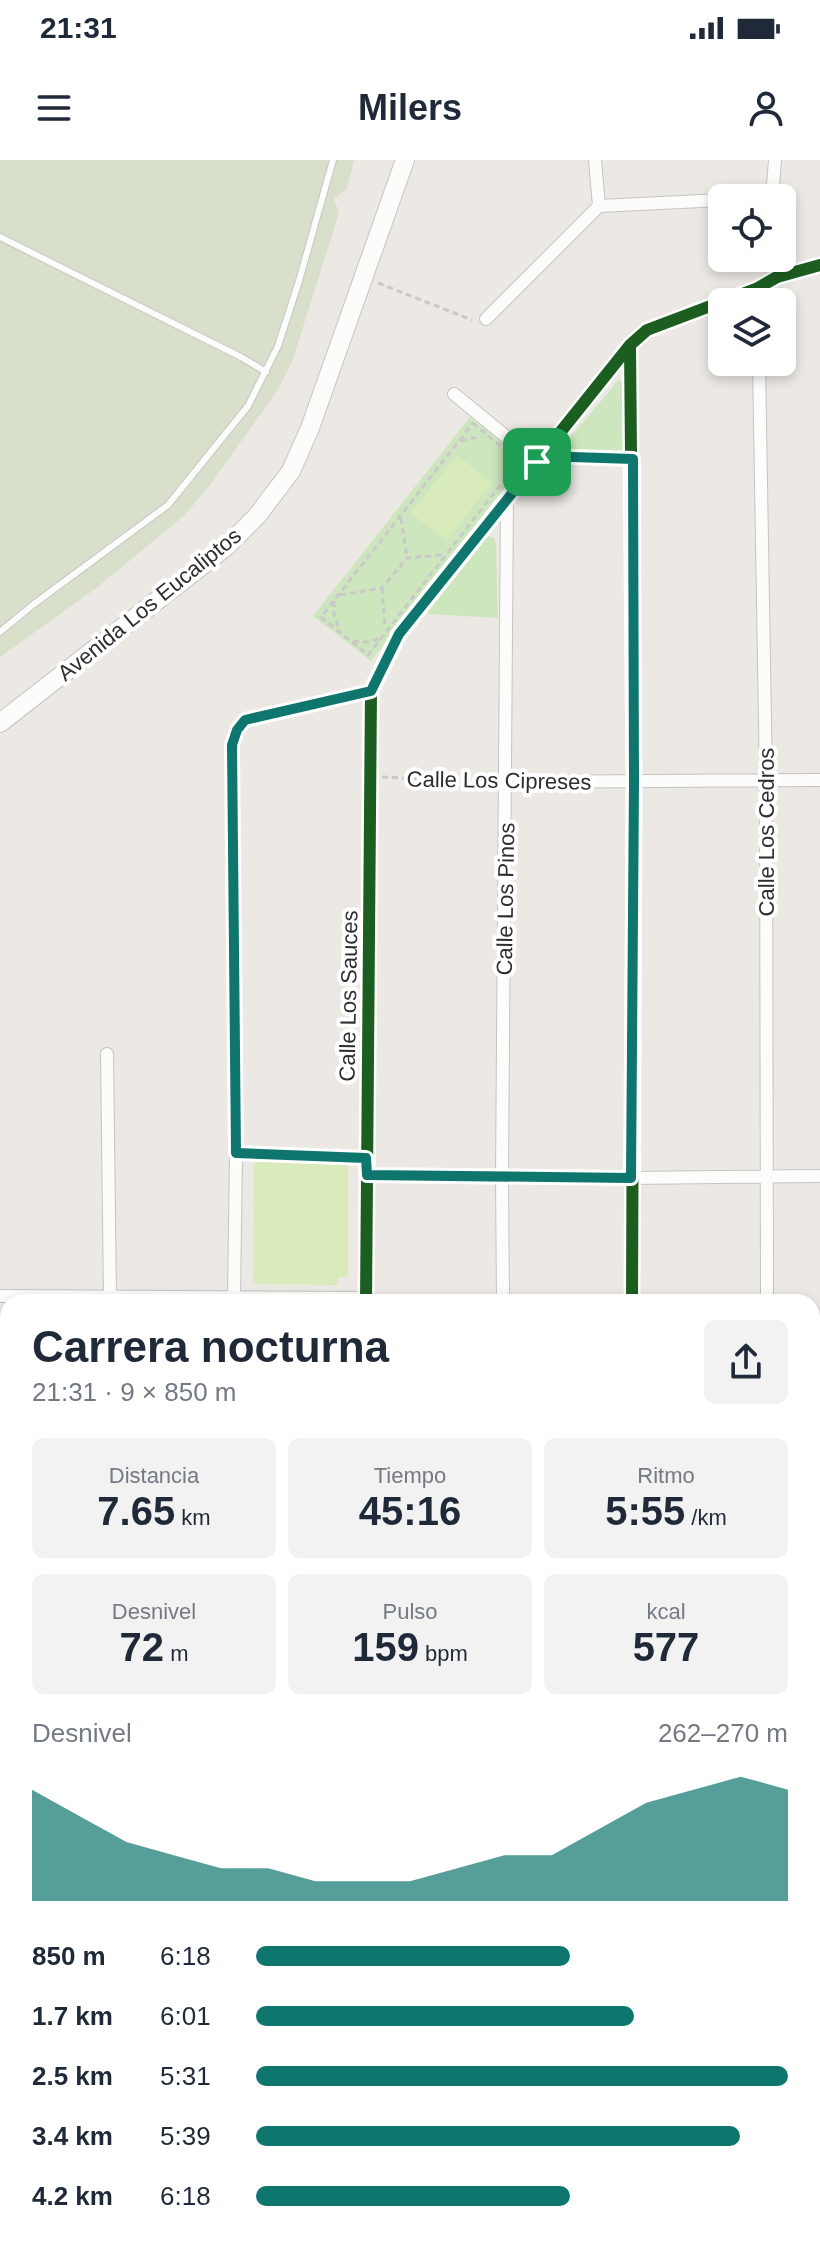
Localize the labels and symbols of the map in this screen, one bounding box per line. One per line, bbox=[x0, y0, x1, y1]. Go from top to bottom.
pin bbox=[503, 428, 571, 496]
street label: Avenida Los Eucaliptos bbox=[53, 523, 246, 686]
street label: Calle Los Cedros bbox=[754, 748, 779, 916]
street label: Calle Los Cipreses bbox=[406, 766, 592, 795]
street label: Calle Los Pinos bbox=[492, 822, 519, 976]
street label: Calle Los Sauces bbox=[335, 910, 362, 1082]

